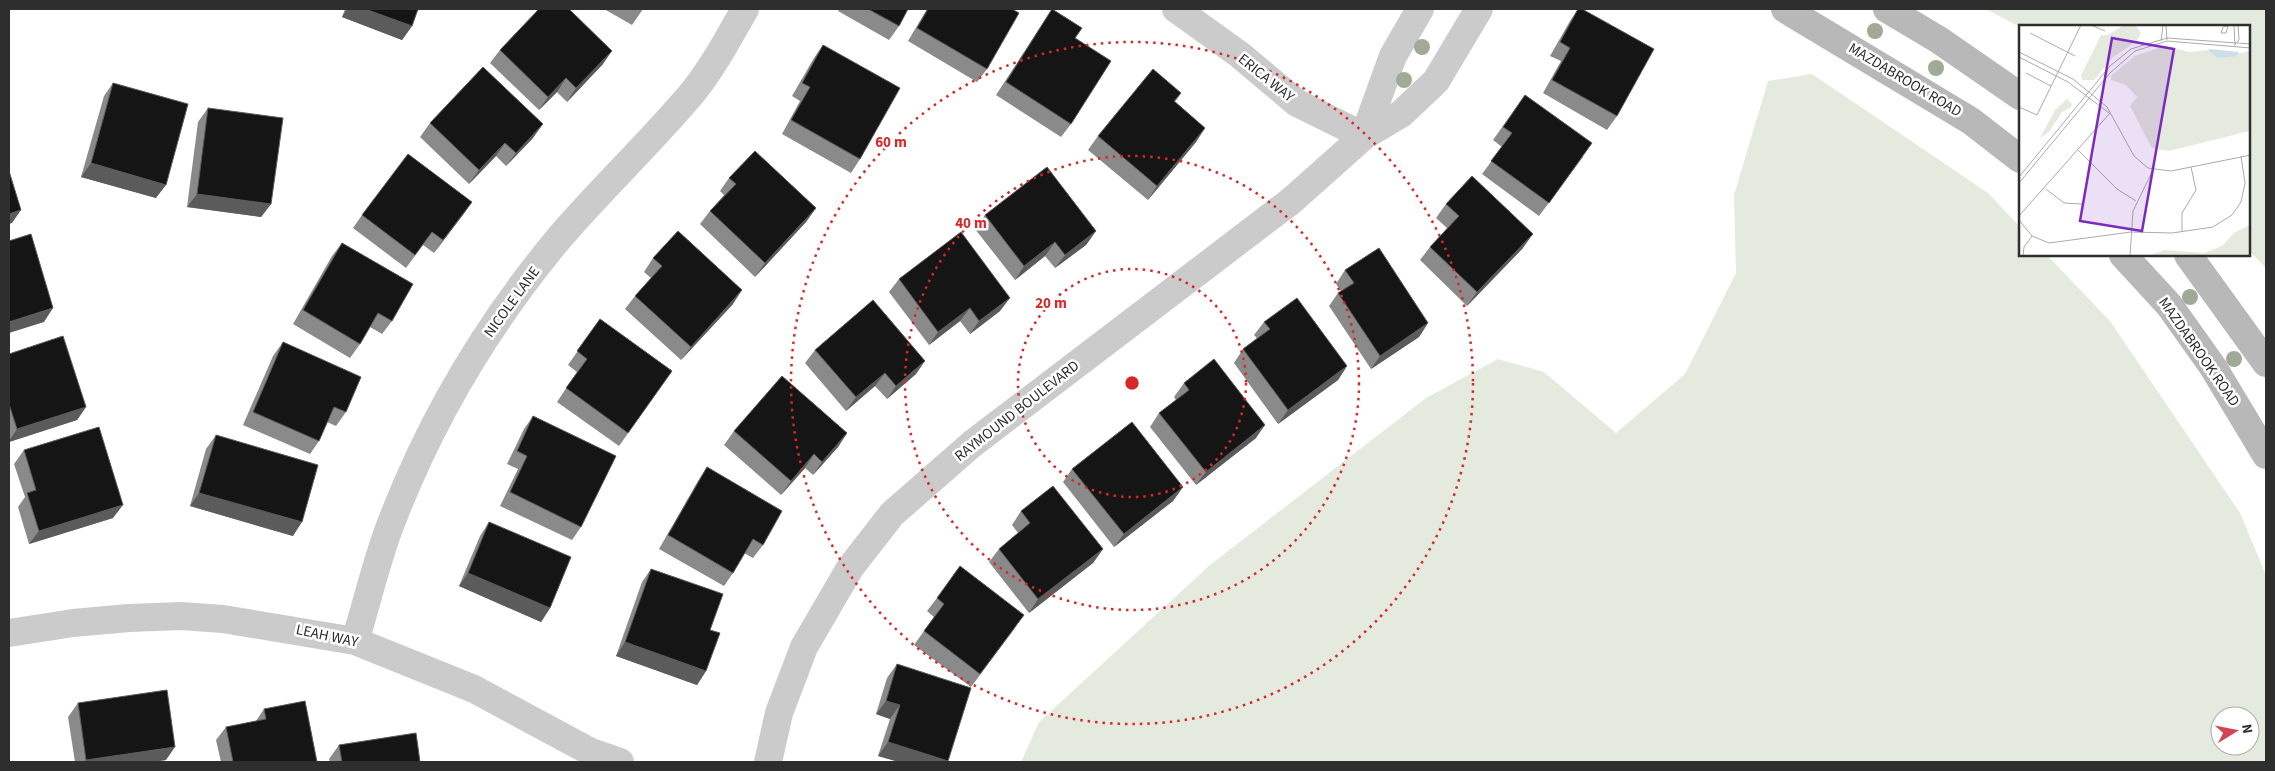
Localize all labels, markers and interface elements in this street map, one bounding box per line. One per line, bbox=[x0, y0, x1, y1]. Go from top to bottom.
inset map bbox=[2019, 25, 2250, 256]
street label: MAZDABROOK ROAD bbox=[1844, 38, 1966, 122]
street label: ERICA WAY bbox=[1233, 49, 1299, 108]
text: 60 m bbox=[875, 132, 907, 153]
text: 40 m bbox=[955, 213, 987, 234]
street label: NICOLE LANE bbox=[479, 262, 545, 342]
text: 20 m bbox=[1035, 293, 1067, 314]
street label: MAZDABROOK ROAD bbox=[2153, 293, 2245, 411]
street label: RAYMOUND BOULEVARD bbox=[950, 356, 1084, 466]
centre of rings bbox=[1123, 374, 1141, 392]
street label: LEAH WAY bbox=[294, 619, 361, 653]
north arrow bbox=[2210, 706, 2260, 756]
text: N bbox=[2236, 723, 2257, 735]

